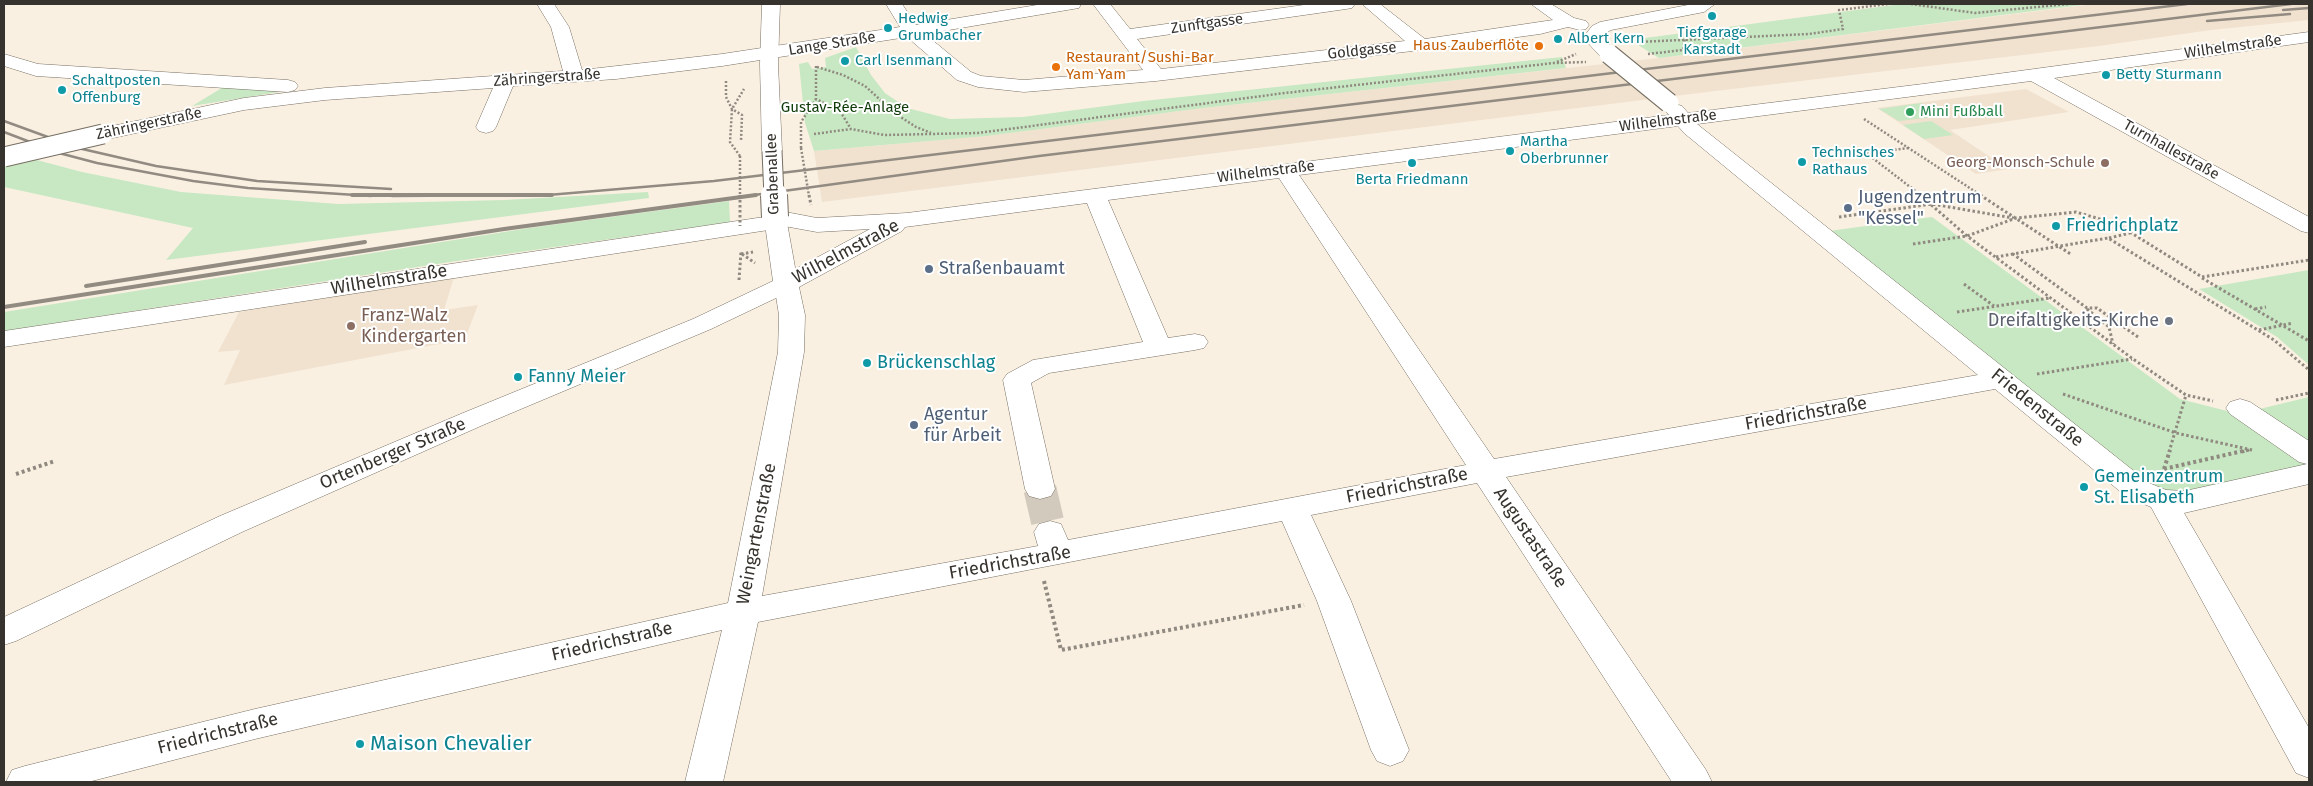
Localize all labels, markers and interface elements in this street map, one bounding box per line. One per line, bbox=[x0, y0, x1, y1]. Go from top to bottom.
place label: Hedwig Grumbacher bbox=[898, 10, 982, 45]
street label: Zunftgasse bbox=[1170, 10, 1244, 38]
marker: Tiefgarage Karstadt bbox=[1706, 10, 1718, 22]
marker: Hedwig Grumbacher bbox=[882, 22, 894, 34]
place label: Tiefgarage Karstadt bbox=[1677, 24, 1747, 59]
street label: Lange Straße bbox=[787, 28, 877, 60]
place label: Albert Kern bbox=[1568, 30, 1645, 48]
street label: Wilhelmstraße bbox=[2183, 31, 2283, 63]
marker: Albert Kern bbox=[1552, 33, 1564, 45]
place label: Haus Zauberflöte bbox=[1413, 37, 1529, 55]
street label: Goldgasse bbox=[1327, 38, 1397, 64]
marker: Haus Zauberflöte bbox=[1533, 40, 1545, 52]
place label: Restaurant/Sushi-Bar Yam Yam bbox=[1066, 49, 1214, 84]
place label: Carl Isenmann bbox=[855, 52, 953, 70]
marker: Carl Isenmann bbox=[839, 55, 851, 67]
marker: Restaurant/Sushi-Bar Yam Yam bbox=[1050, 61, 1062, 73]
street label: Zähringerstraße bbox=[493, 65, 601, 91]
place label: Betty Sturmann bbox=[2116, 66, 2222, 84]
marker: Betty Sturmann bbox=[2100, 69, 2112, 81]
place label: Schaltposten Offenburg bbox=[72, 72, 161, 107]
marker: Schaltposten Offenburg bbox=[56, 84, 68, 96]
park label: Gustav-Rée-Anlage bbox=[781, 99, 909, 117]
place label: Mini Fußball bbox=[1920, 103, 2003, 121]
street label: Zähringerstraße bbox=[95, 104, 203, 144]
street label: Wilhelmstraße bbox=[1618, 106, 1718, 136]
marker: Mini Fußball bbox=[1904, 106, 1916, 118]
street label: Turnhallestraße bbox=[2120, 116, 2222, 184]
street label: Grabenallee bbox=[763, 133, 783, 215]
place label: Martha Oberbrunner bbox=[1520, 133, 1608, 168]
place label: Technisches Rathaus bbox=[1812, 144, 1894, 179]
marker: Martha Oberbrunner bbox=[1504, 145, 1516, 157]
place label: Georg-Monsch-Schule bbox=[1946, 154, 2095, 172]
marker: Technisches Rathaus bbox=[1796, 156, 1808, 168]
street label: Wilhelmstraße bbox=[1216, 157, 1316, 187]
marker: Berta Friedmann bbox=[1406, 157, 1418, 169]
marker: Georg-Monsch-Schule bbox=[2099, 157, 2111, 169]
place label: Berta Friedmann bbox=[1355, 171, 1469, 189]
place label: Jugendzentrum "Kessel" bbox=[1858, 187, 1982, 230]
marker: Jugendzentrum "Kessel" bbox=[1842, 202, 1854, 214]
street label: Wilhelmstraße bbox=[789, 215, 903, 289]
place label: Friedrichplatz bbox=[2066, 215, 2178, 237]
marker: Friedrichplatz bbox=[2050, 220, 2062, 232]
place label: Straßenbauamt bbox=[939, 258, 1065, 280]
street label: Wilhelmstraße bbox=[329, 260, 449, 300]
marker: Straßenbauamt bbox=[923, 263, 935, 275]
place label: Franz-Walz Kindergarten bbox=[361, 305, 467, 348]
place label: Dreifaltigkeits-Kirche bbox=[1988, 310, 2159, 332]
marker: Dreifaltigkeits-Kirche bbox=[2163, 315, 2175, 327]
marker: Franz-Walz Kindergarten bbox=[345, 320, 357, 332]
place label: Brückenschlag bbox=[877, 352, 995, 374]
marker: Brückenschlag bbox=[861, 357, 873, 369]
street label: Friedenstraße bbox=[1986, 364, 2088, 452]
place label: Fanny Meier bbox=[528, 366, 626, 388]
marker: Fanny Meier bbox=[512, 371, 524, 383]
street label: Friedrichstraße bbox=[1743, 393, 1869, 435]
place label: Agentur für Arbeit bbox=[924, 404, 1002, 446]
street label: Ortenberger Straße bbox=[317, 413, 469, 495]
marker: Agentur für Arbeit bbox=[908, 419, 920, 431]
street label: Weingartenstraße bbox=[733, 461, 781, 607]
street label: Friedrichstraße bbox=[1344, 464, 1470, 508]
place label: Gemeinzentrum St. Elisabeth bbox=[2094, 466, 2223, 508]
marker: Gemeinzentrum St. Elisabeth bbox=[2078, 481, 2090, 493]
street label: Augustastraße bbox=[1489, 484, 1571, 592]
street label: Friedrichstraße bbox=[947, 542, 1073, 584]
street label: Friedrichstraße bbox=[549, 618, 675, 666]
street label: Friedrichstraße bbox=[155, 709, 281, 759]
place label: Maison Chevalier bbox=[370, 731, 532, 757]
marker: Maison Chevalier bbox=[354, 738, 366, 750]

